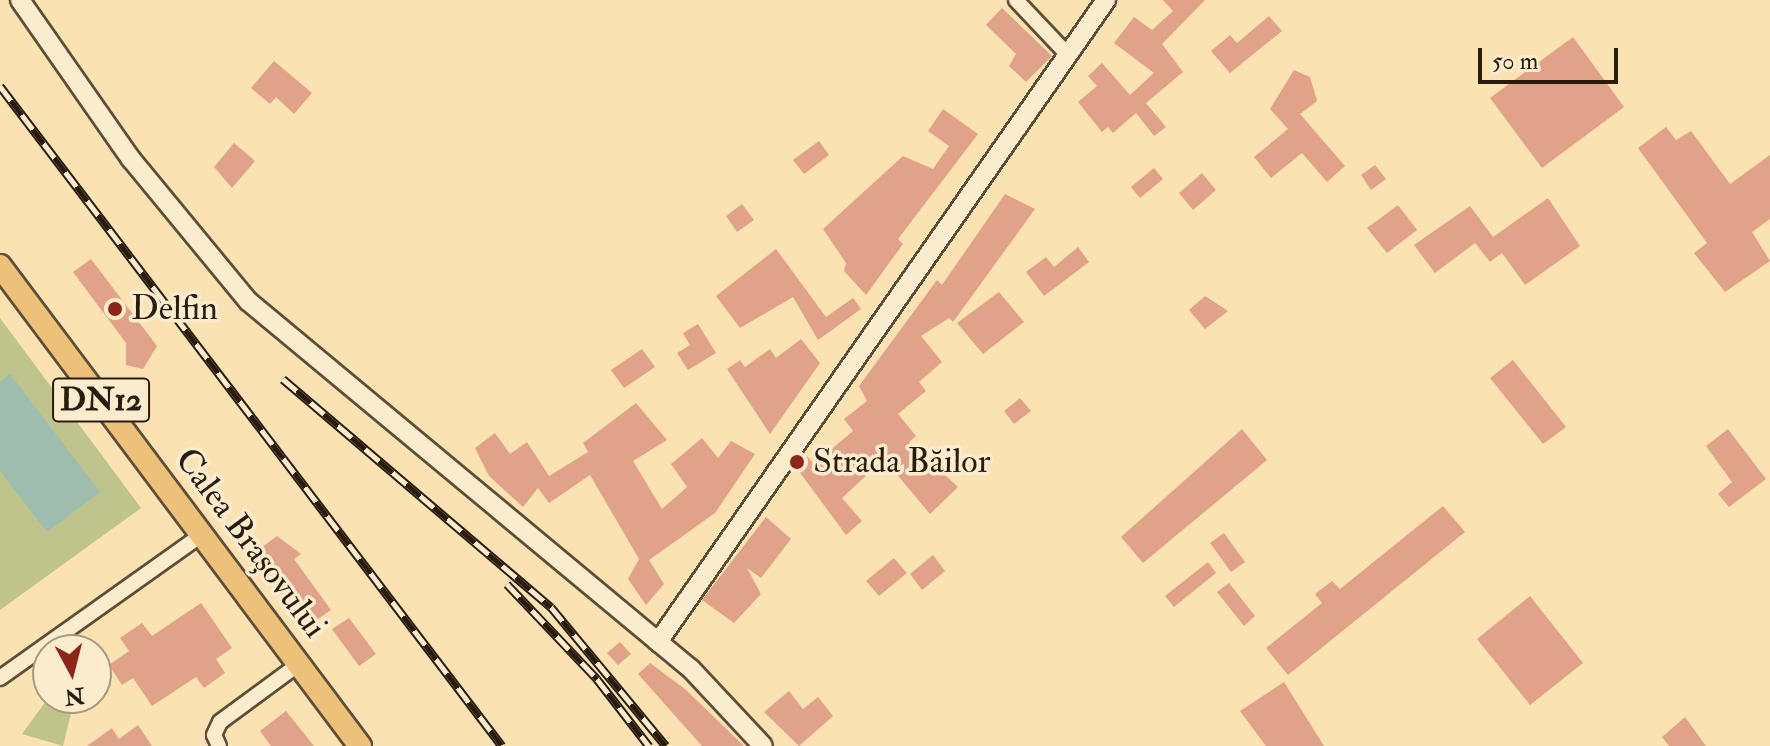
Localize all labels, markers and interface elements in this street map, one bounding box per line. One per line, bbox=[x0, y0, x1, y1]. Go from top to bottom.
scale bar bbox=[1482, 32, 1622, 82]
text: 50 m bbox=[1492, 46, 1538, 77]
place label: Delfin bbox=[131, 289, 218, 329]
marker: Delfin bbox=[106, 300, 124, 318]
road number: DN12 bbox=[51, 372, 151, 428]
street label: Calea Brașovului bbox=[167, 440, 335, 646]
place label: Strada Băilor bbox=[813, 442, 990, 482]
marker: Strada Băilor bbox=[788, 453, 806, 471]
north arrow bbox=[32, 634, 112, 714]
text: N bbox=[63, 681, 86, 711]

